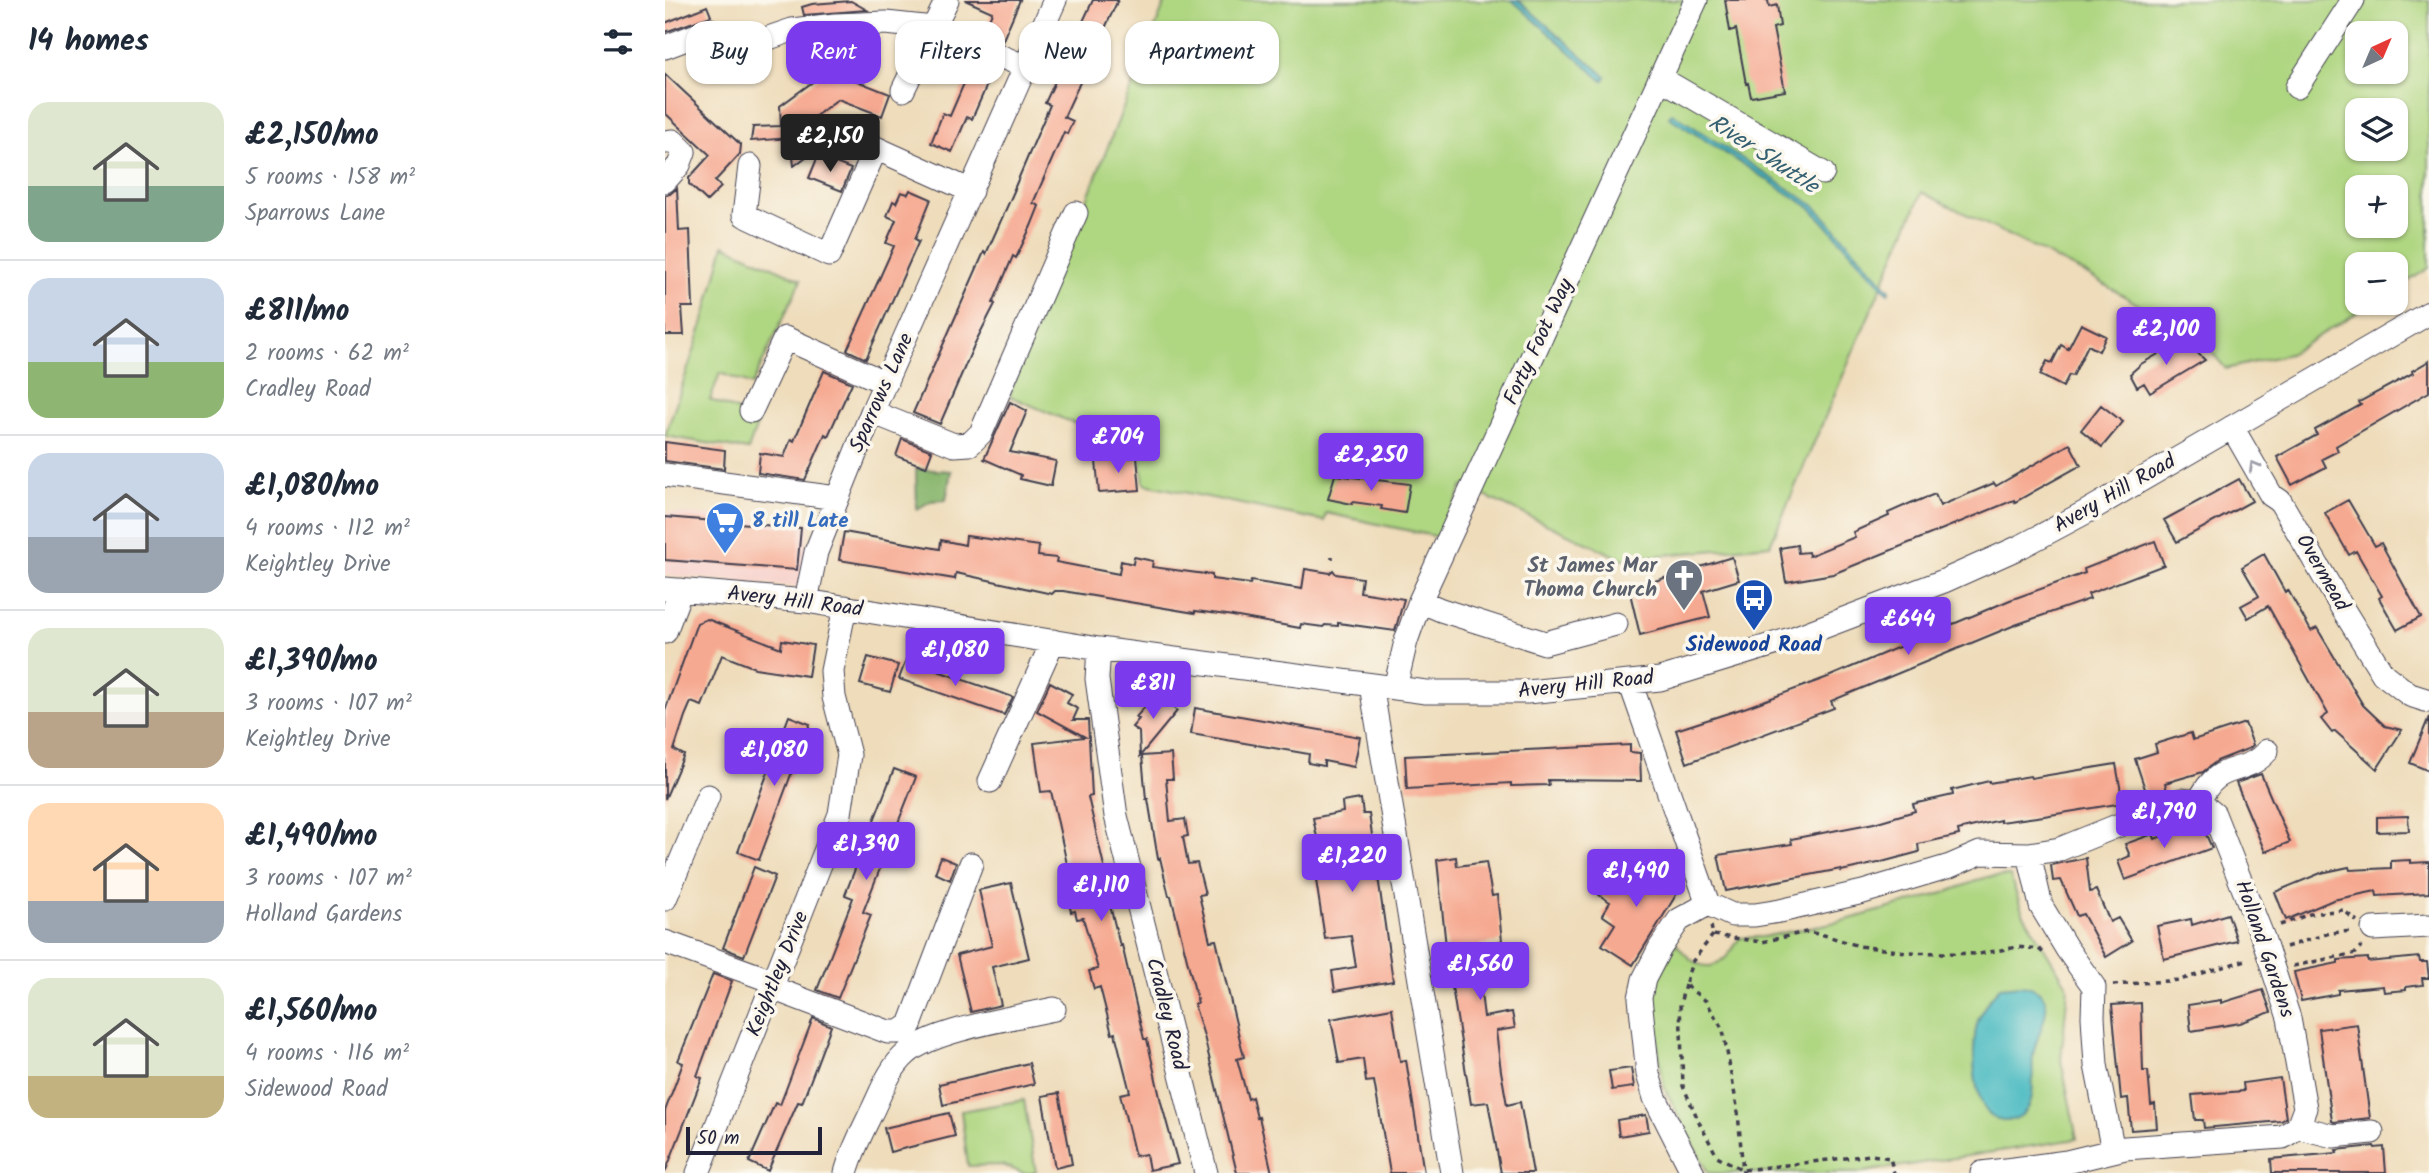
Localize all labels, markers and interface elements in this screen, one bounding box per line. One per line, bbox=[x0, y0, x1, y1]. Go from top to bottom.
text: 14 homes bbox=[28, 18, 149, 66]
chip: Buy bbox=[686, 21, 772, 84]
chip: Rent bbox=[786, 21, 881, 84]
chip: Filters bbox=[895, 21, 1005, 84]
chip: New bbox=[1019, 21, 1111, 84]
chip: Apartment bbox=[1125, 21, 1279, 84]
north arrow bbox=[2345, 21, 2408, 84]
map controls bbox=[2345, 21, 2408, 315]
icon: filters bbox=[599, 23, 637, 61]
button: layers bbox=[2345, 98, 2408, 161]
water label: River Shuttle bbox=[1701, 106, 1828, 206]
text: £2,150/mo bbox=[245, 112, 379, 160]
pin: £2,150 bbox=[773, 114, 887, 174]
text: £2,150 bbox=[797, 119, 863, 155]
icon: home bbox=[84, 130, 168, 214]
text: 5 rooms · 158 m² bbox=[245, 160, 415, 196]
button: + bbox=[2345, 175, 2408, 238]
text: Sparrows Lane bbox=[245, 196, 385, 232]
button: − bbox=[2345, 252, 2408, 315]
street label: Forty Foot Way bbox=[1495, 273, 1583, 411]
text: £811/mo bbox=[245, 288, 350, 336]
icon: home bbox=[84, 306, 168, 390]
pin: £2,100 bbox=[2109, 308, 2223, 367]
text: £2,100 bbox=[2133, 312, 2199, 348]
street label: Sparrows Lane bbox=[841, 327, 923, 458]
text: 2 rooms · 62 m² bbox=[245, 336, 409, 372]
text: Cradley Road bbox=[245, 372, 371, 408]
pin: £704 bbox=[1077, 416, 1159, 475]
text: £704 bbox=[1092, 420, 1144, 456]
pin: £2,250 bbox=[1314, 434, 1428, 493]
text: £2,250 bbox=[1334, 438, 1408, 474]
street label: Avery Hill Road bbox=[2048, 445, 2183, 542]
one-way arrow bbox=[2249, 460, 2262, 473]
text: £1,080/mo bbox=[245, 463, 379, 511]
icon: home bbox=[84, 481, 168, 565]
supermarket icon: 8 till Late bbox=[704, 500, 746, 555]
place label: 8 till Late bbox=[752, 505, 849, 538]
text: 4 rooms · 112 m² bbox=[245, 511, 410, 547]
street label: Overmead bbox=[2287, 528, 2358, 618]
text: Keightley Drive bbox=[245, 547, 391, 583]
place label: St James Mar Thoma Church bbox=[1524, 550, 1658, 607]
church icon: St James Mar Thoma Church bbox=[1663, 557, 1705, 612]
street label: Avery Hill Road bbox=[725, 577, 865, 627]
bus stop icon: Sidewood Road bbox=[1733, 577, 1775, 632]
pin: £644 bbox=[1867, 598, 1949, 657]
text: £644 bbox=[1881, 602, 1935, 638]
pin: £1,080 bbox=[898, 628, 1012, 688]
place label: Sidewood Road bbox=[1686, 629, 1823, 662]
text: £1,080 bbox=[922, 633, 988, 669]
text: £1,390/mo bbox=[245, 638, 378, 686]
icon: home bbox=[84, 656, 168, 740]
street label: Avery Hill Road bbox=[1517, 661, 1656, 709]
pin: £811 bbox=[1112, 662, 1194, 721]
text: £811 bbox=[1131, 666, 1175, 702]
text: 3 rooms · 107 m² bbox=[245, 686, 412, 722]
text: Keightley Drive bbox=[245, 722, 391, 758]
pin: £1,080 bbox=[717, 728, 831, 788]
text: £1,080 bbox=[741, 733, 807, 769]
pin: £1,790 bbox=[2107, 790, 2221, 850]
text: £1,790 bbox=[2132, 795, 2196, 831]
text: £1,490/mo bbox=[245, 813, 378, 861]
pin: £1,390 bbox=[809, 822, 923, 882]
text: £1,390 bbox=[833, 827, 899, 863]
icon: home bbox=[84, 831, 168, 915]
pin: £1,220 bbox=[1295, 834, 1409, 894]
text: £1,220 bbox=[1318, 839, 1386, 875]
pin: £1,490 bbox=[1579, 850, 1693, 909]
text: £1,490 bbox=[1603, 854, 1669, 890]
text: 3 rooms · 107 m² bbox=[245, 861, 412, 897]
pin: £1,110 bbox=[1044, 864, 1158, 923]
text: £1,110 bbox=[1073, 868, 1129, 904]
street label: Holland Gardens bbox=[2225, 876, 2303, 1022]
text: Holland Gardens bbox=[245, 897, 402, 933]
street label: Keightley Drive bbox=[738, 906, 818, 1042]
pin: £1,560 bbox=[1423, 942, 1537, 1002]
text: £1,560 bbox=[1447, 947, 1513, 983]
street label: Cradley Road bbox=[1136, 954, 1196, 1074]
text: £1,560/mo bbox=[245, 988, 377, 1036]
icon: home bbox=[84, 1006, 168, 1090]
text: 4 rooms · 116 m² bbox=[245, 1036, 409, 1072]
text: Sidewood Road bbox=[245, 1072, 388, 1108]
scale bar bbox=[686, 1124, 823, 1156]
text: 50 m bbox=[697, 1124, 739, 1154]

